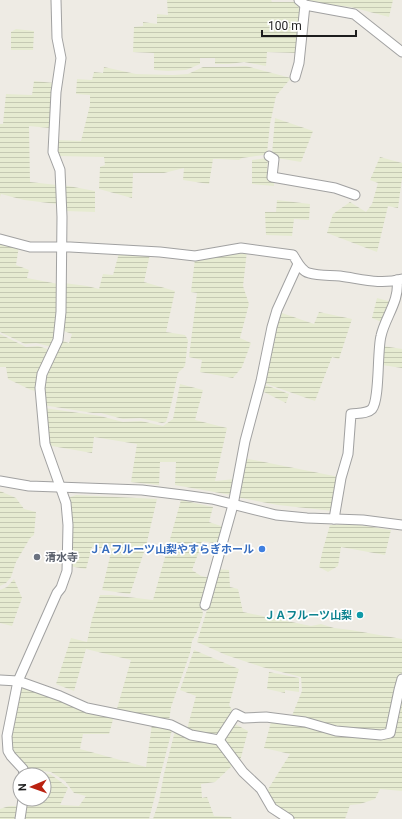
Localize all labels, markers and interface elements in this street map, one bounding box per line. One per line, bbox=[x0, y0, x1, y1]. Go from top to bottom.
scale bar bbox=[262, 12, 356, 38]
text: 100 m bbox=[268, 19, 302, 33]
place label: ＪＡフルーツ山梨やすらぎホール bbox=[89, 543, 254, 556]
marker: ＪＡフルーツ山梨やすらぎホール bbox=[257, 544, 267, 554]
place label: 清水寺 bbox=[45, 551, 78, 564]
marker: 清水寺 bbox=[32, 552, 42, 562]
place label: ＪＡフルーツ山梨 bbox=[264, 609, 352, 622]
marker: ＪＡフルーツ山梨 bbox=[355, 610, 365, 620]
north arrow bbox=[12, 767, 52, 807]
text: N bbox=[16, 783, 29, 791]

